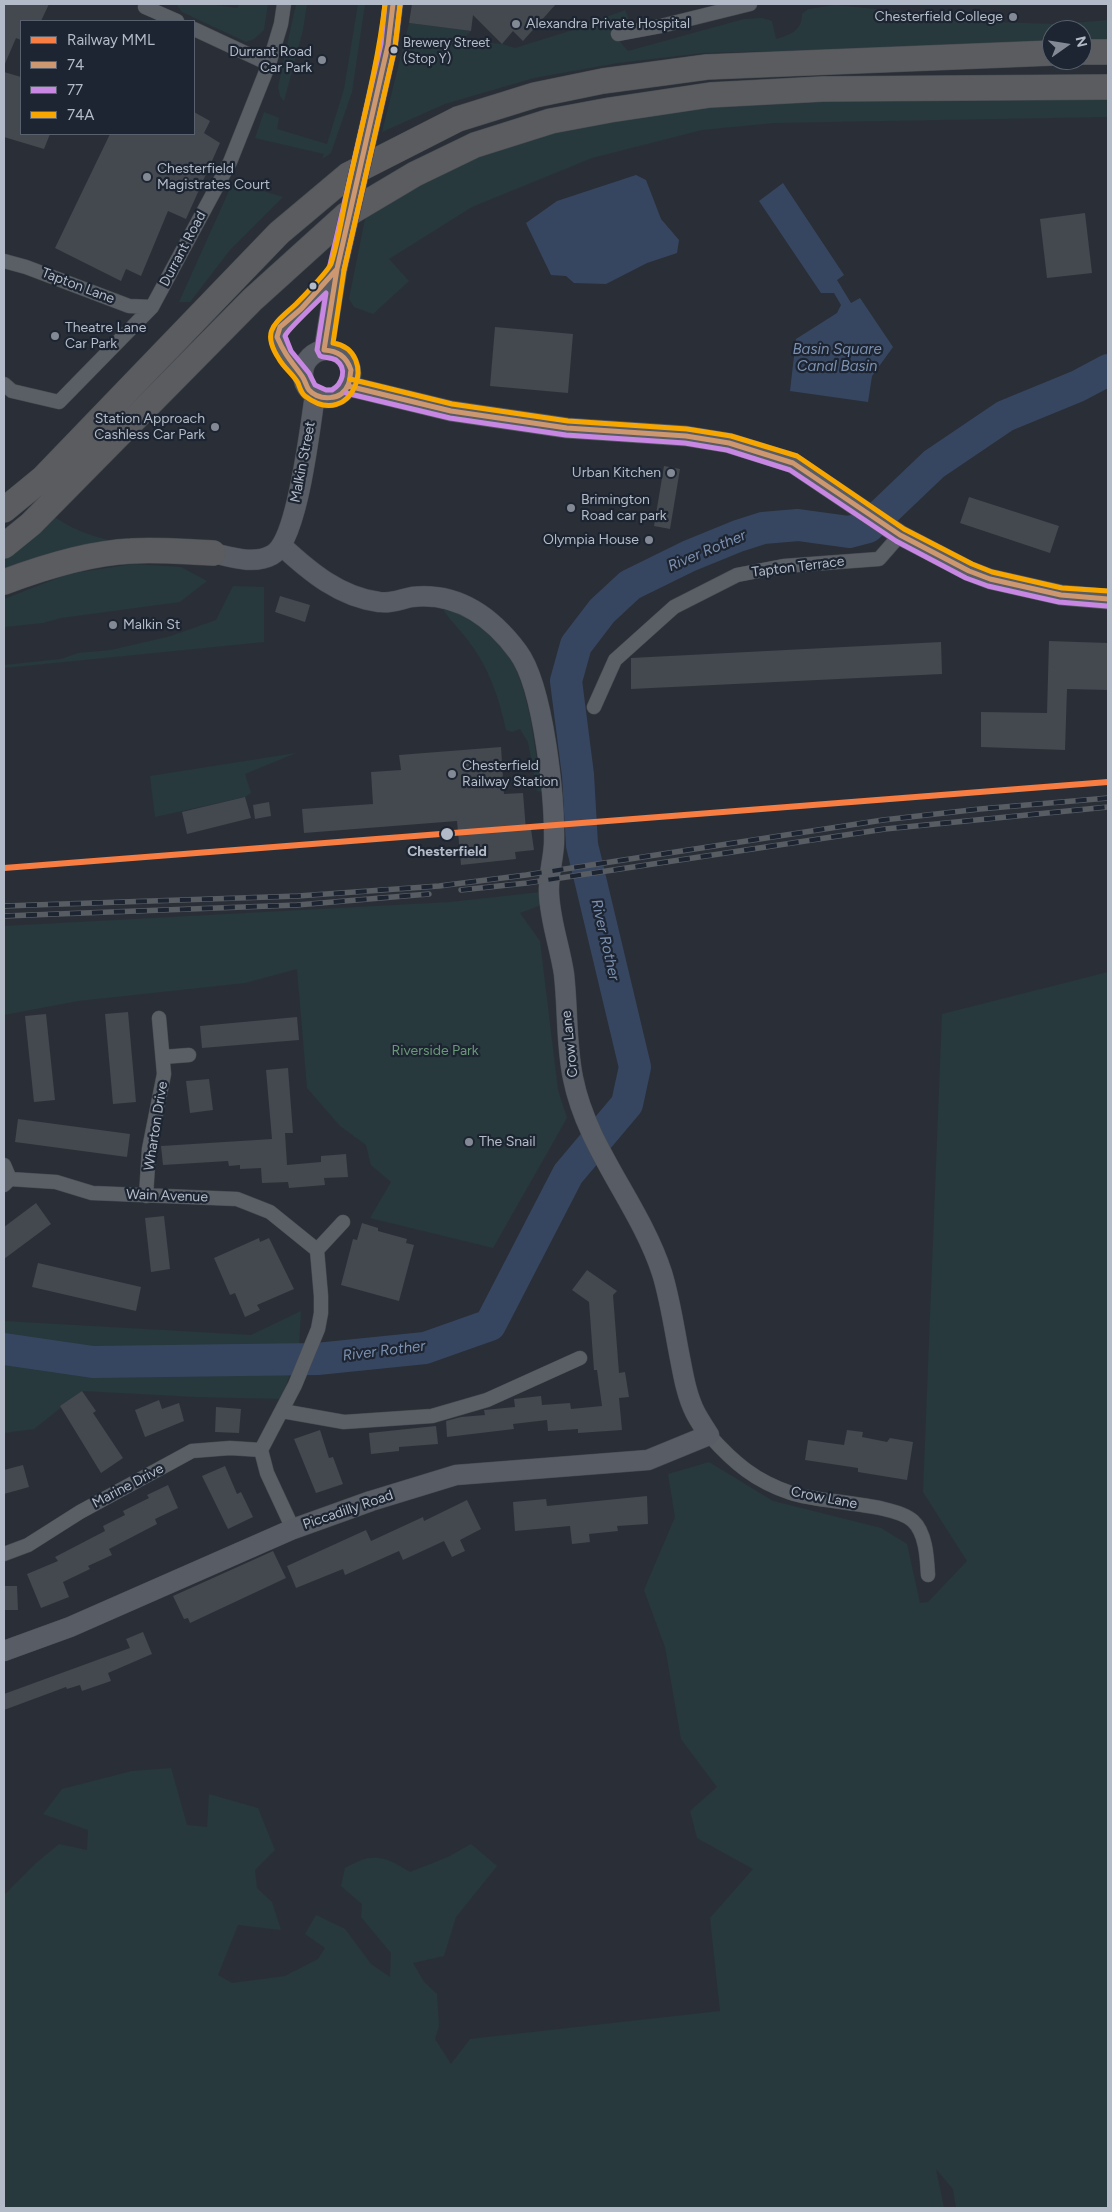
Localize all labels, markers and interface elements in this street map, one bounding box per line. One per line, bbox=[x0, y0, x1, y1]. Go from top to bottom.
place label: Chesterfield College bbox=[875, 9, 1003, 25]
marker: Chesterfield College bbox=[1007, 11, 1019, 23]
place label: Alexandra Private Hospital bbox=[526, 16, 690, 32]
marker: Alexandra Private Hospital bbox=[510, 18, 522, 30]
legend bbox=[20, 20, 195, 135]
north arrow bbox=[1042, 20, 1092, 70]
text: Railway MML bbox=[67, 31, 155, 49]
place label: Brewery Street (Stop Y) bbox=[403, 35, 490, 66]
text: N bbox=[1072, 35, 1091, 49]
place label: Durrant Road Car Park bbox=[229, 44, 312, 76]
marker: Brewery Street (Stop Y) bbox=[389, 45, 399, 55]
marker: Durrant Road Car Park bbox=[316, 54, 328, 66]
text: 74 bbox=[67, 56, 84, 74]
text: 77 bbox=[67, 81, 83, 99]
text: 74A bbox=[67, 106, 95, 124]
place label: Chesterfield Magistrates Court bbox=[157, 161, 270, 193]
marker: Chesterfield Magistrates Court bbox=[141, 171, 153, 183]
street label: Durrant Road bbox=[156, 208, 210, 290]
street label: Tapton Lane bbox=[39, 264, 117, 308]
unlabelled marker bbox=[308, 281, 318, 291]
place label: Theatre Lane Car Park bbox=[65, 320, 146, 352]
marker: Theatre Lane Car Park bbox=[49, 330, 61, 342]
water label: Basin Square Canal Basin bbox=[792, 341, 882, 376]
place label: Station Approach Cashless Car Park bbox=[94, 411, 205, 444]
street label: Malkin Street bbox=[287, 420, 319, 504]
marker: Station Approach Cashless Car Park bbox=[209, 421, 221, 433]
place label: Urban Kitchen bbox=[572, 465, 661, 481]
marker: Urban Kitchen bbox=[665, 467, 677, 479]
place label: Brimington Road car park bbox=[581, 492, 667, 524]
marker: Brimington Road car park bbox=[565, 502, 577, 514]
water label: River Rother bbox=[665, 526, 749, 576]
place label: Olympia House bbox=[543, 532, 639, 548]
marker: Olympia House bbox=[643, 534, 655, 546]
street label: Tapton Terrace bbox=[751, 553, 845, 581]
place label: Malkin St bbox=[123, 617, 180, 633]
marker: Malkin St bbox=[107, 619, 119, 631]
place label: Chesterfield Railway Station bbox=[462, 758, 558, 790]
marker: Chesterfield Railway Station bbox=[446, 768, 458, 780]
marker: Chesterfield bbox=[439, 826, 455, 842]
place label: Chesterfield bbox=[407, 844, 487, 860]
water label: River Rother bbox=[587, 897, 623, 983]
street label: Crow Lane bbox=[558, 1010, 582, 1078]
park label: Riverside Park bbox=[391, 1043, 479, 1059]
street label: Wharton Drive bbox=[141, 1080, 171, 1172]
place label: The Snail bbox=[479, 1134, 536, 1150]
marker: The Snail bbox=[463, 1136, 475, 1148]
street label: Wain Avenue bbox=[126, 1186, 208, 1206]
water label: River Rother bbox=[342, 1337, 426, 1365]
street label: Marine Drive bbox=[90, 1460, 166, 1512]
street label: Crow Lane bbox=[789, 1483, 859, 1513]
street label: Piccadilly Road bbox=[301, 1487, 395, 1533]

